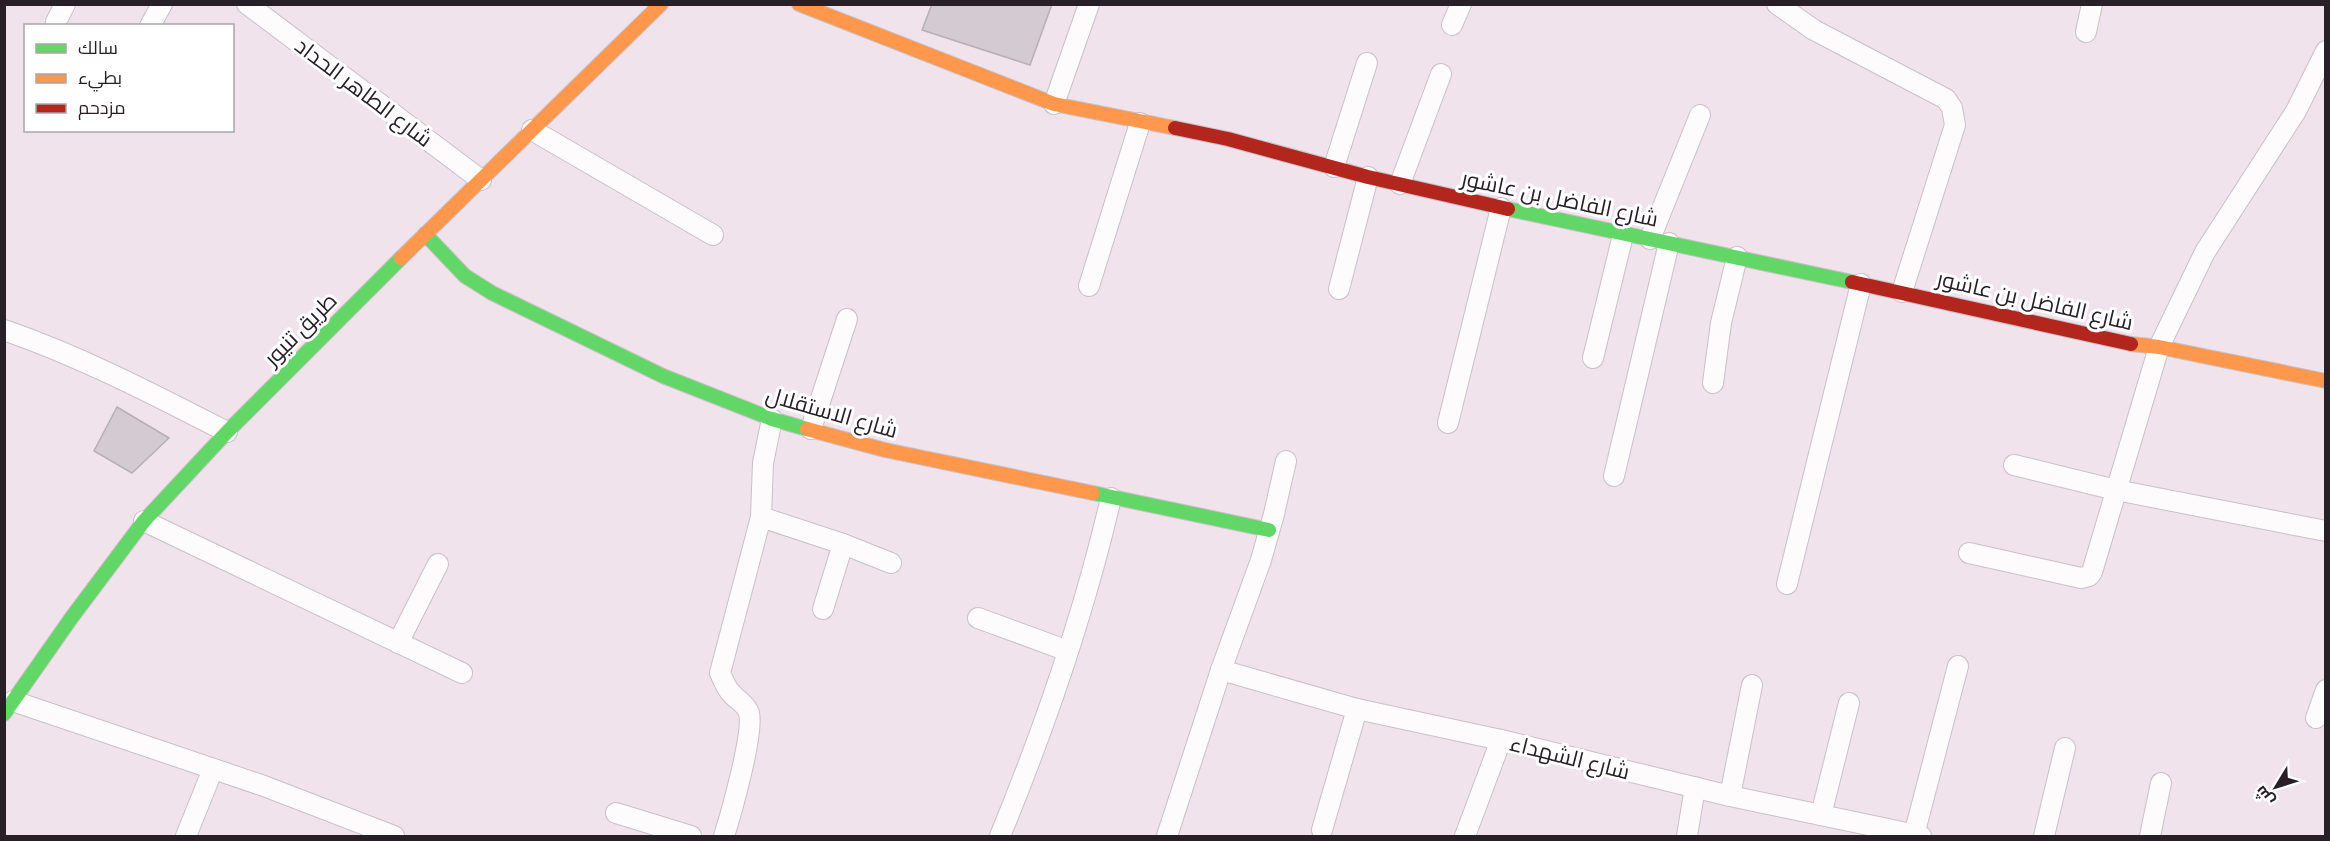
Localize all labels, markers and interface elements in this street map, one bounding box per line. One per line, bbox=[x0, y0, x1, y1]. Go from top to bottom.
legend bbox=[24, 24, 234, 132]
street label: شارع الطاهر الحداد bbox=[288, 29, 440, 155]
text: سالك bbox=[78, 34, 118, 61]
text: بطيء bbox=[78, 64, 122, 92]
text: مزدحم bbox=[78, 94, 126, 121]
street label: شارع الفاضل بن عاشور bbox=[1456, 160, 1662, 235]
street label: شارع الفاضل بن عاشور bbox=[1932, 260, 2137, 339]
street label: طريق تنيور bbox=[254, 284, 345, 375]
street label: شارع الاستقلال bbox=[762, 377, 902, 447]
street label: شارع الشهداء bbox=[1506, 726, 1634, 788]
north arrow bbox=[2246, 757, 2306, 817]
text: ش bbox=[2248, 781, 2280, 812]

